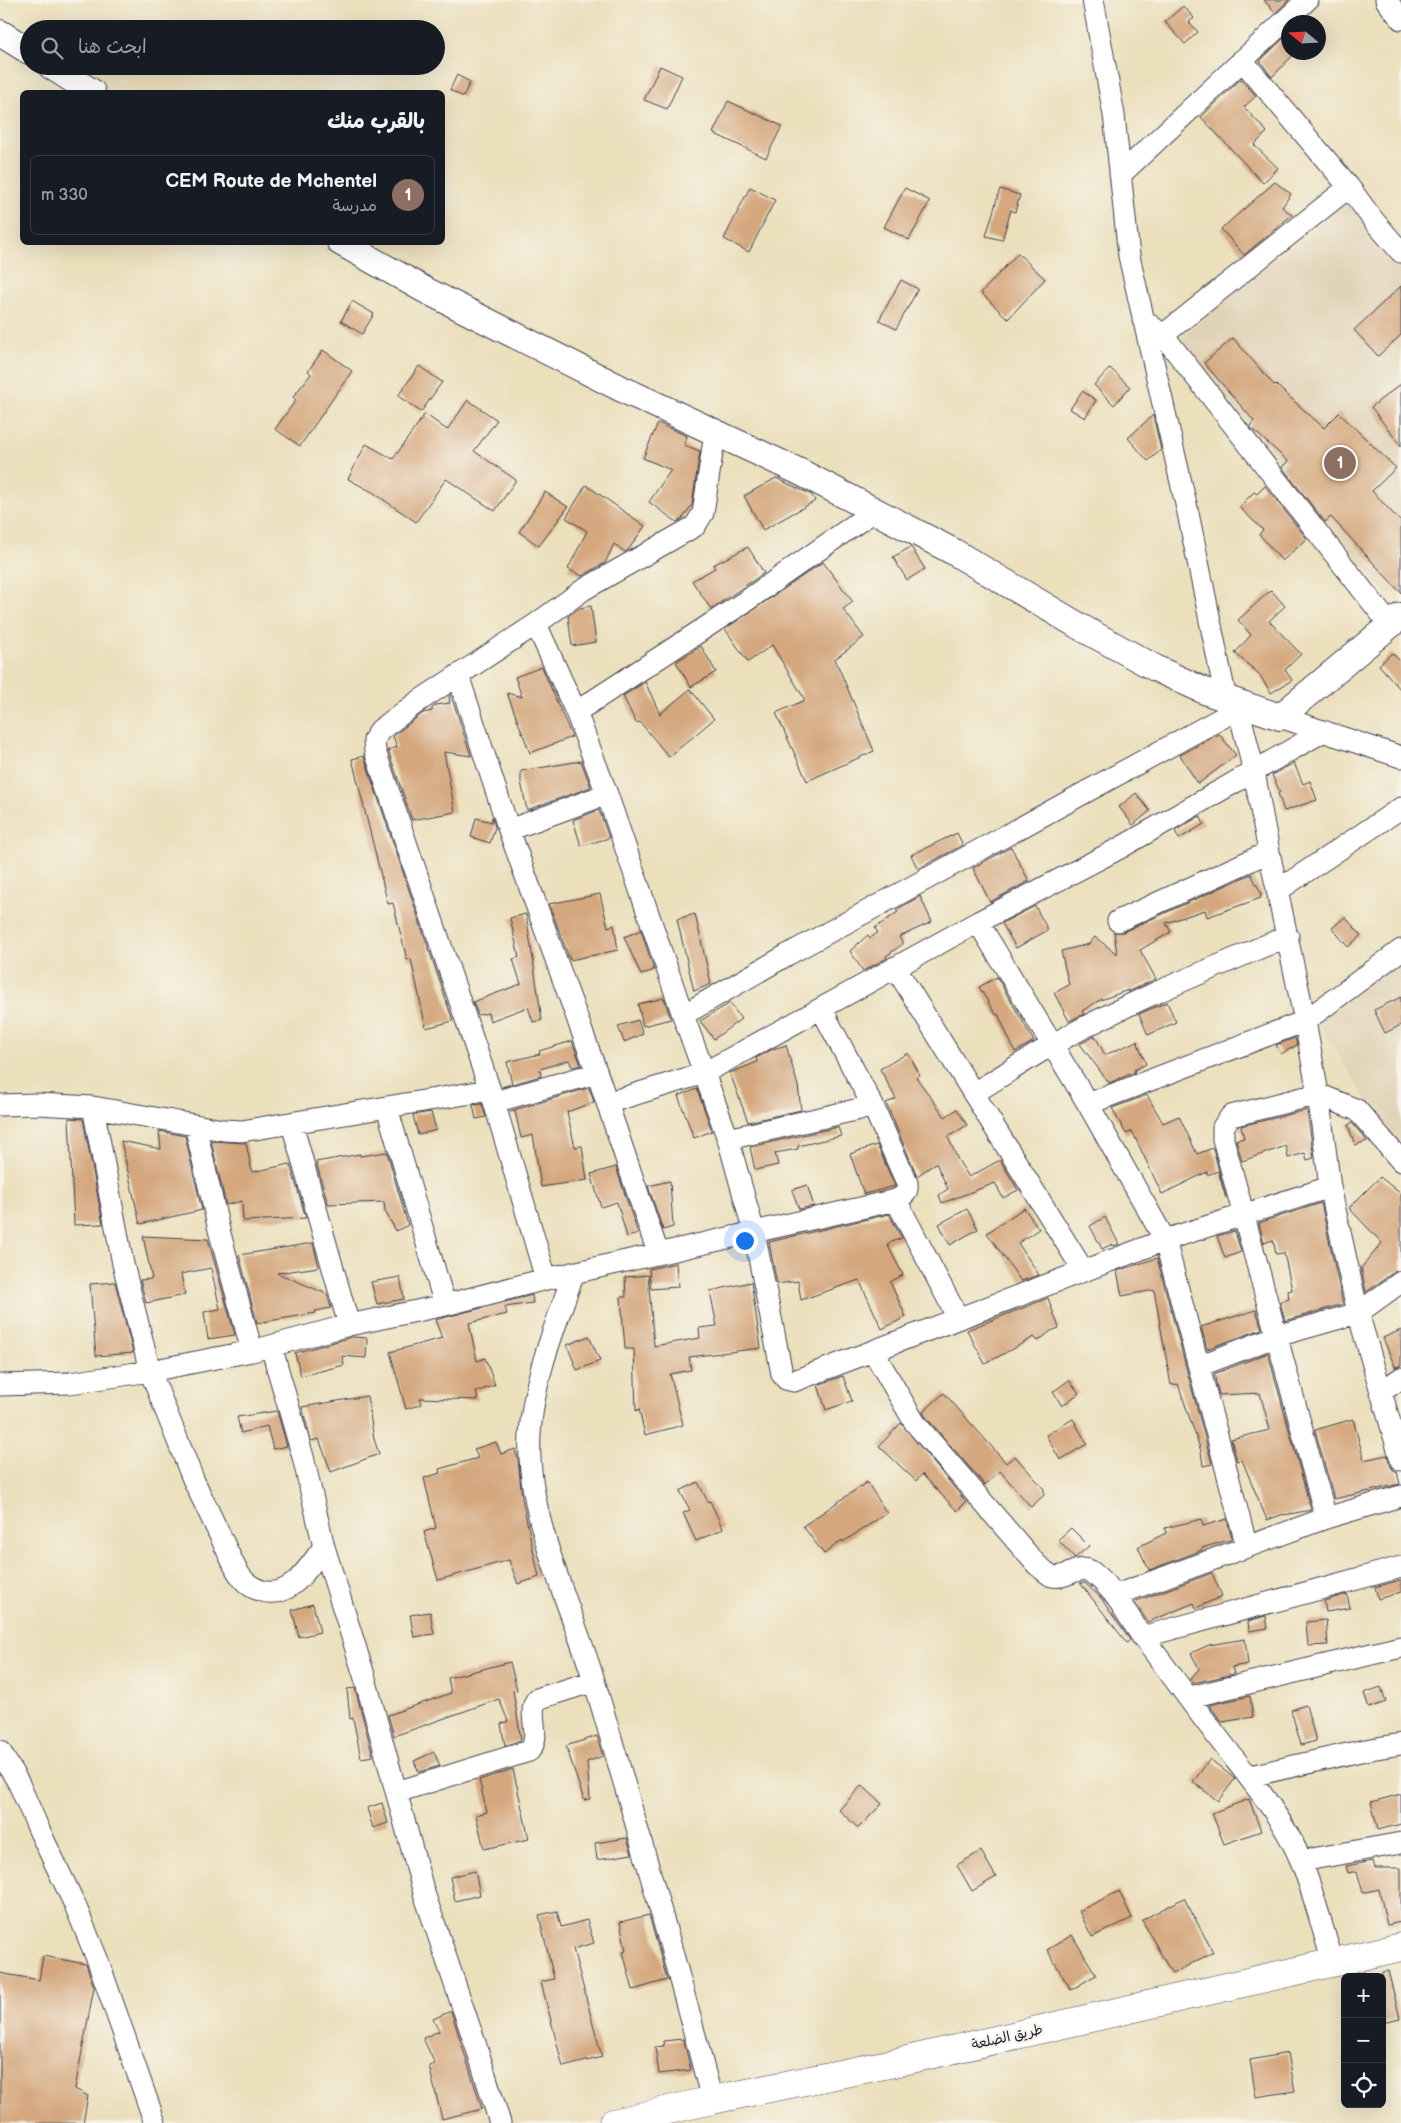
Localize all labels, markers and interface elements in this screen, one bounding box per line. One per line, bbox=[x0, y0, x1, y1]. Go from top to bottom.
north arrow bbox=[1281, 15, 1326, 60]
search box bbox=[20, 20, 445, 75]
icon: search bbox=[38, 34, 66, 62]
text: ابحث هنا bbox=[78, 36, 147, 59]
text: بالقرب منك bbox=[327, 109, 425, 134]
text: CEM Route de Mchentel bbox=[165, 170, 377, 193]
text: 330 m bbox=[41, 186, 88, 205]
text: 1 bbox=[405, 186, 411, 205]
text: مدرسة bbox=[332, 197, 377, 216]
pin: 1 bbox=[1324, 444, 1356, 482]
your location bbox=[732, 1228, 758, 1254]
map controls bbox=[1341, 1973, 1386, 2108]
button: + bbox=[1341, 1973, 1386, 2018]
button: − bbox=[1341, 2018, 1386, 2063]
street label: طريق الضلعة bbox=[970, 2021, 1044, 2053]
button: locate bbox=[1341, 2063, 1386, 2108]

